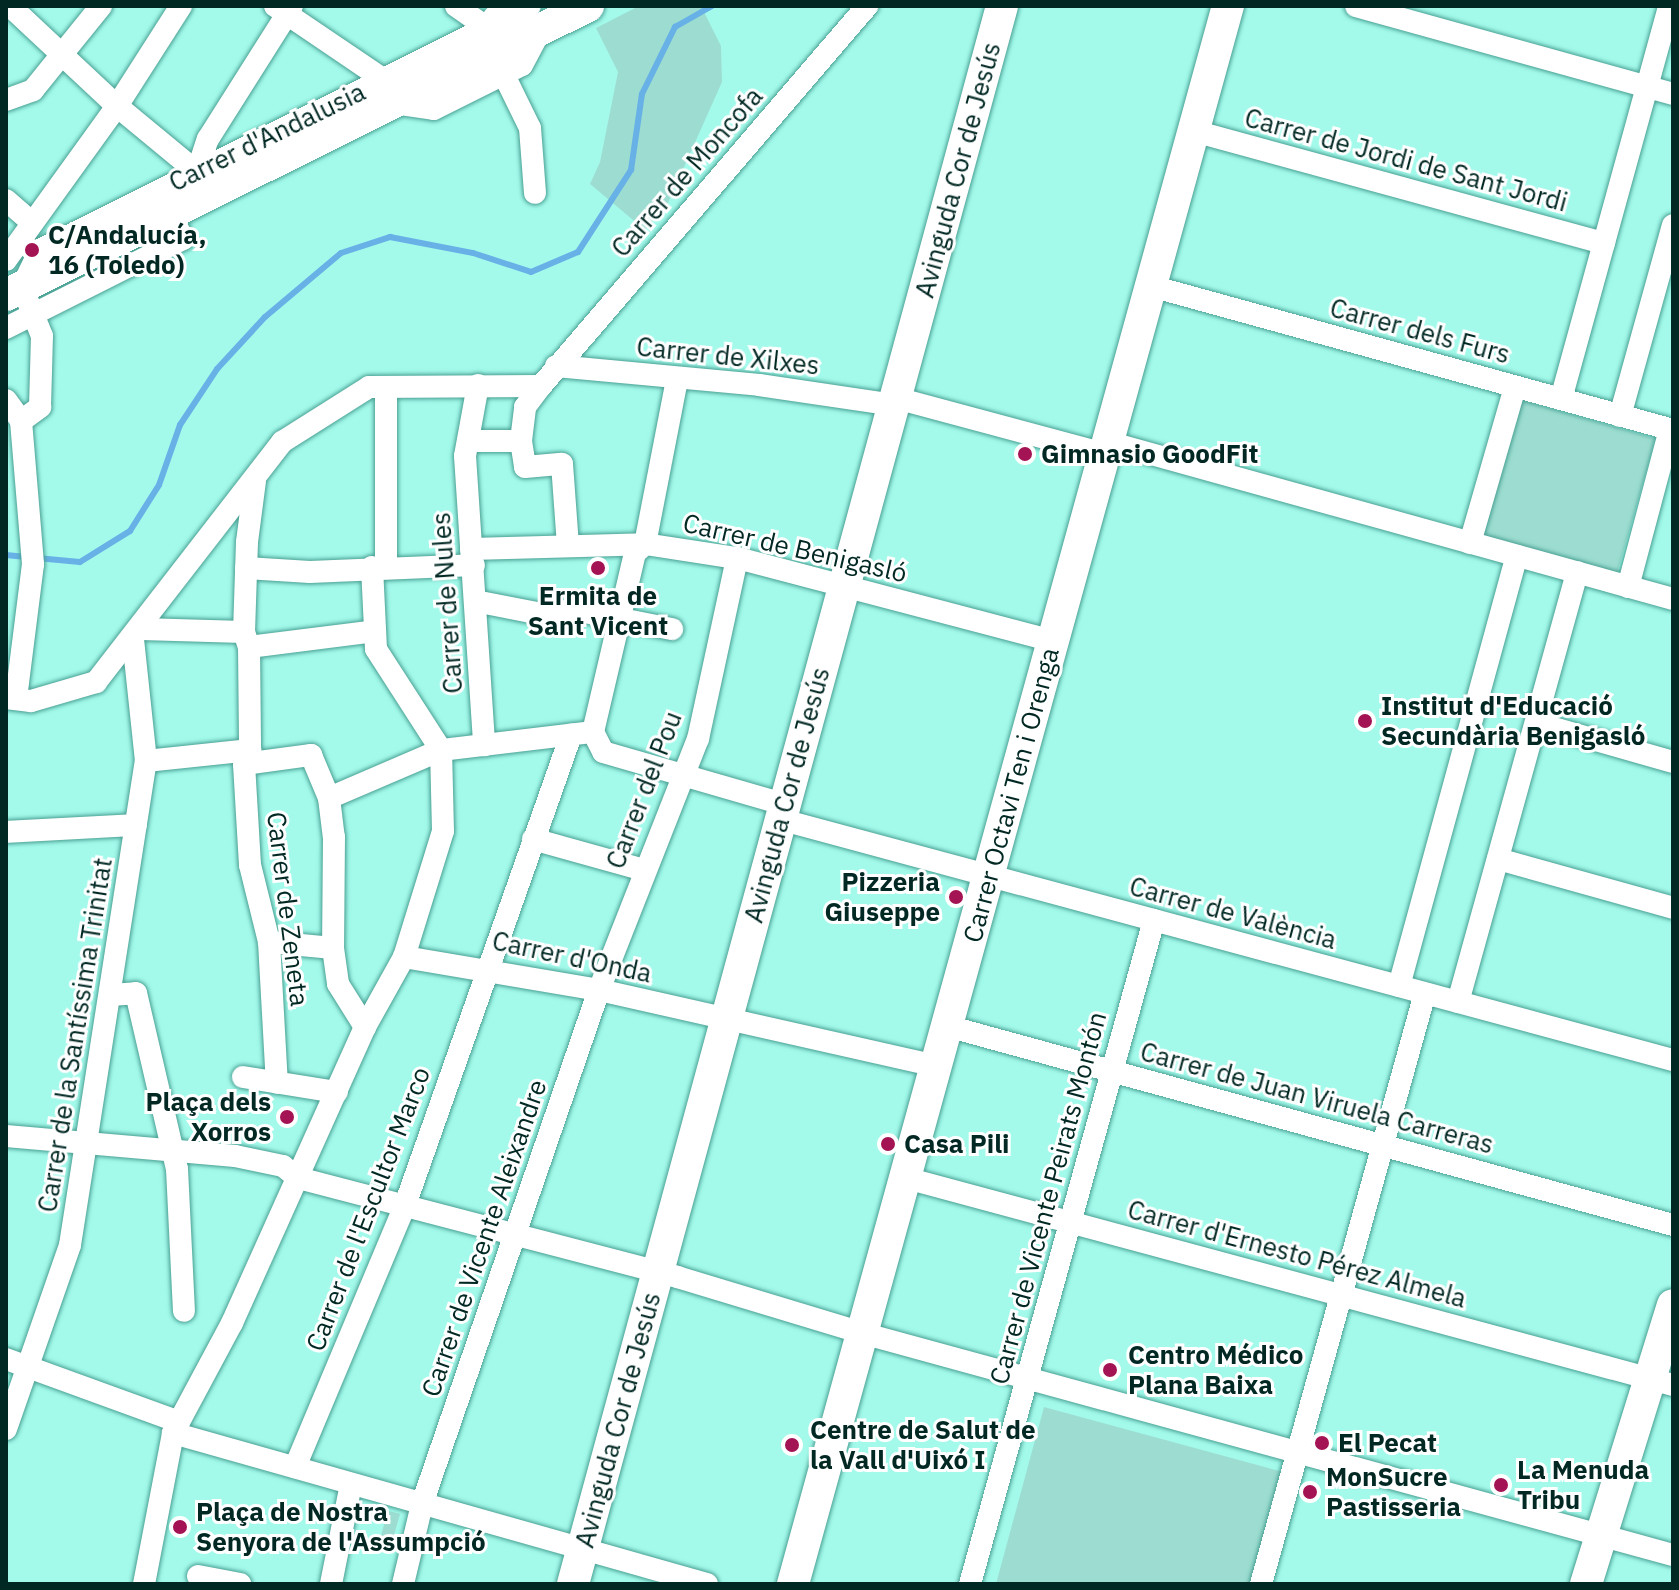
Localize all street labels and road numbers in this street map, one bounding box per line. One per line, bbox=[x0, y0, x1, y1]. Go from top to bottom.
street label: Avinguda Cor de Jesús bbox=[909, 39, 1007, 301]
street label: Carrer d'Andalusia bbox=[164, 76, 370, 198]
street label: Carrer de Moncofa bbox=[605, 81, 769, 263]
street label: Carrer de Jordi de Sant Jordi bbox=[1241, 102, 1571, 218]
street label: Carrer dels Furs bbox=[1327, 292, 1513, 370]
street label: Carrer de Xilxes bbox=[635, 331, 821, 381]
street label: Carrer de Benigasló bbox=[680, 507, 910, 589]
street label: Carrer de Nules bbox=[425, 511, 469, 695]
street label: Carrer Octavi Ten i Orenga bbox=[957, 644, 1065, 946]
street label: Avinguda Cor de Jesús bbox=[738, 664, 836, 926]
street label: Carrer del Pou bbox=[600, 707, 688, 873]
street label: Carrer de Zeneta bbox=[261, 810, 315, 1008]
street label: Carrer de la Santíssima Trinitat bbox=[32, 856, 118, 1214]
street label: Carrer de València bbox=[1126, 870, 1340, 956]
street label: Carrer d'Onda bbox=[489, 925, 655, 989]
street label: Carrer de Vicente Peirats Montón bbox=[983, 1008, 1113, 1388]
street label: Carrer de Juan Viruela Carreras bbox=[1137, 1036, 1497, 1160]
street label: Carrer de l'Escultor Marco bbox=[299, 1063, 437, 1355]
street label: Carrer de Vicente Aleixandre bbox=[415, 1075, 553, 1401]
street label: Carrer d'Ernesto Pérez Almela bbox=[1124, 1194, 1470, 1314]
street label: Avinguda Cor de Jesús bbox=[569, 1289, 667, 1551]

